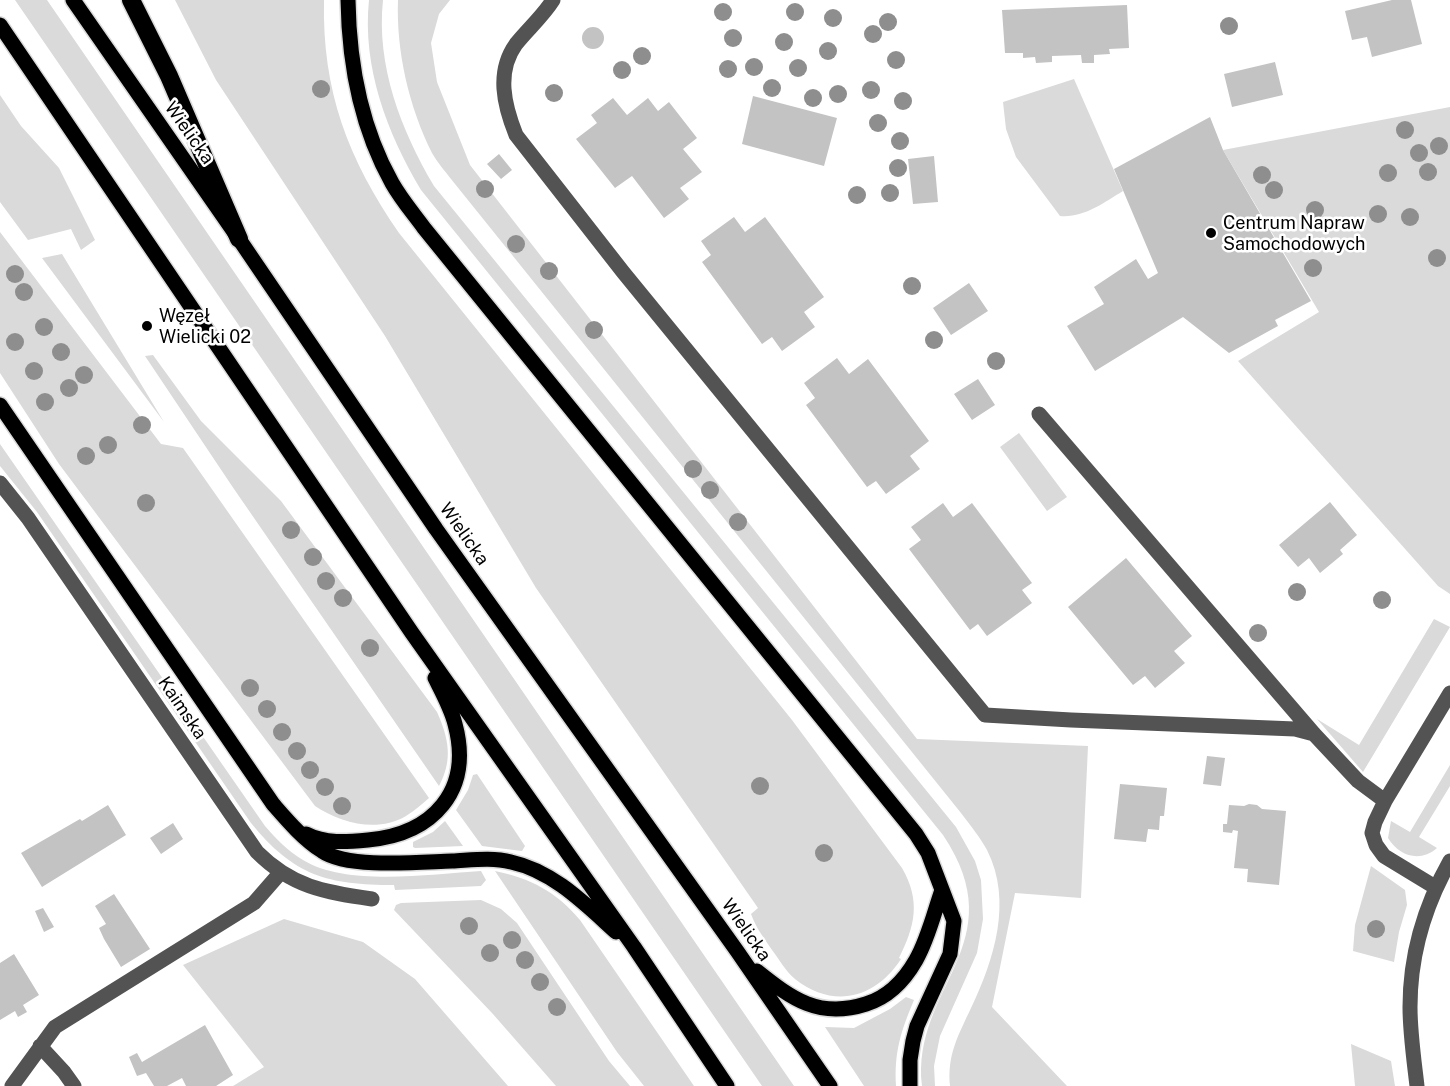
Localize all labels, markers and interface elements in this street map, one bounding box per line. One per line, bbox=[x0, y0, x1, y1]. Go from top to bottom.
street label: Wielicka bbox=[160, 98, 218, 168]
place label: Centrum Napraw Samochodowych bbox=[1223, 212, 1365, 254]
marker: Centrum Napraw Samochodowych bbox=[1204, 226, 1218, 240]
place label: Węzeł Wielicki 02 bbox=[159, 305, 251, 348]
marker: Węzeł Wielicki 02 bbox=[140, 319, 154, 333]
street label: Wielicka bbox=[435, 499, 493, 569]
street label: Kaimska bbox=[153, 673, 211, 743]
street label: Wielicka bbox=[717, 895, 775, 965]

